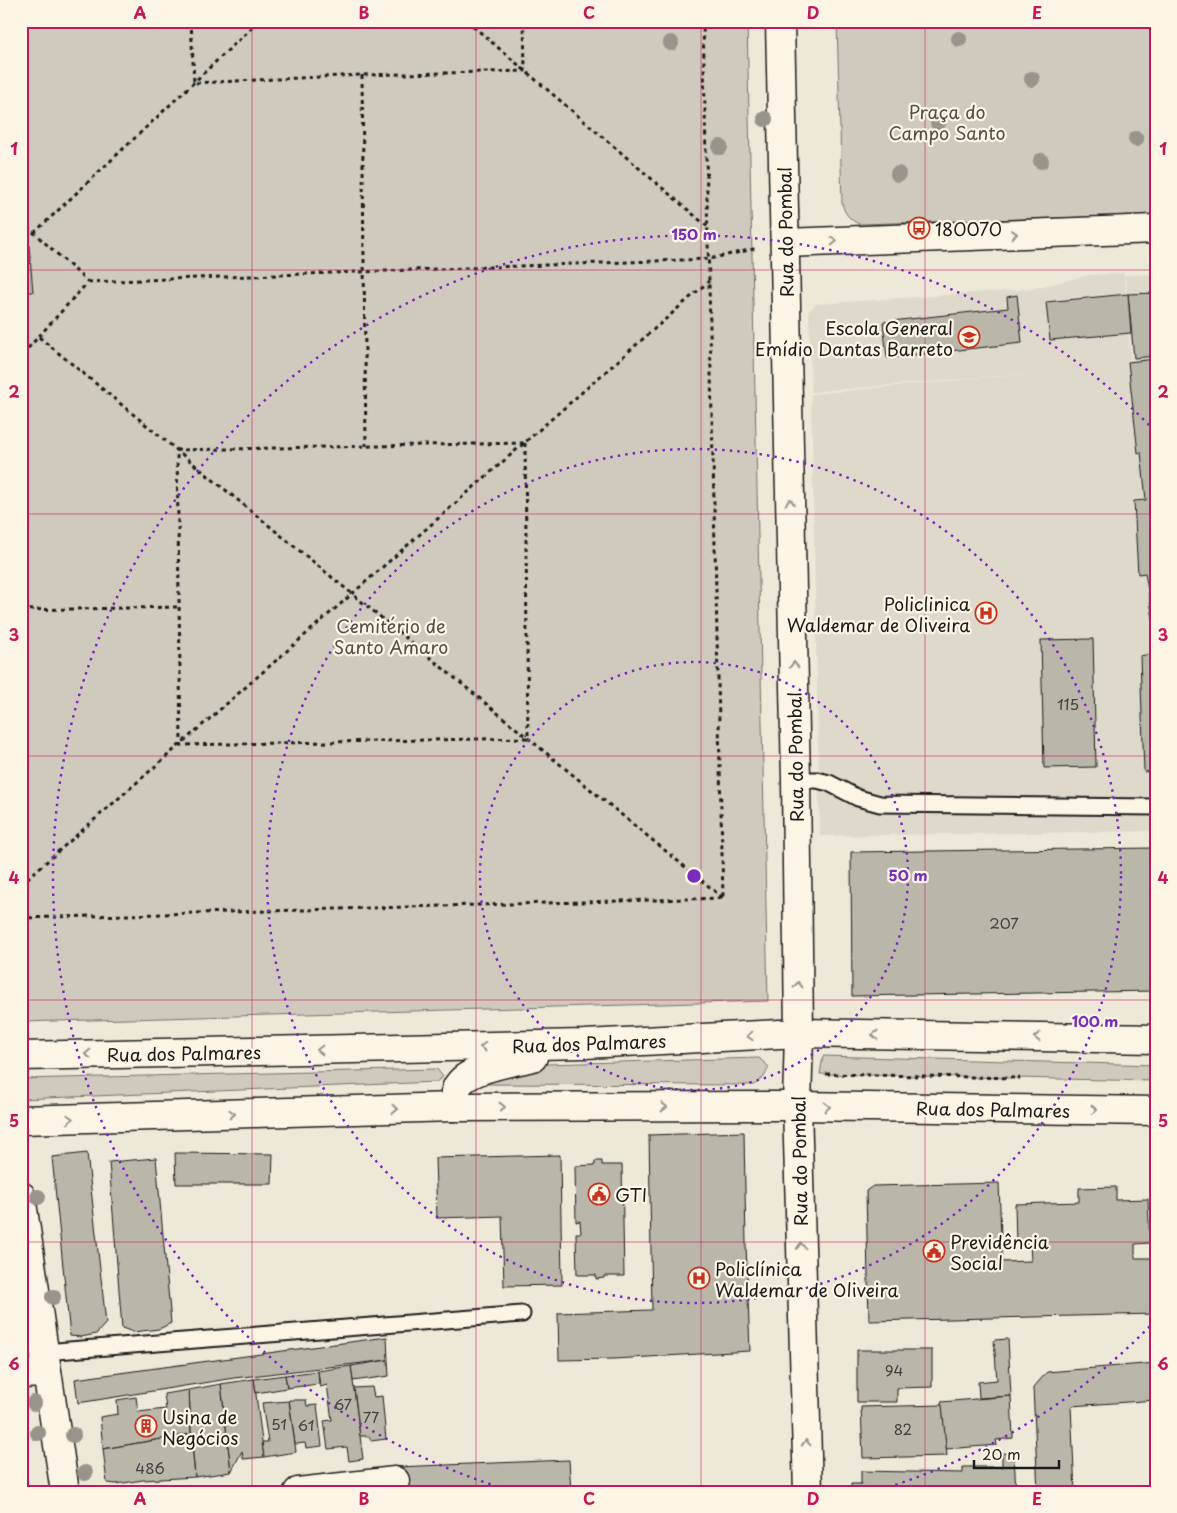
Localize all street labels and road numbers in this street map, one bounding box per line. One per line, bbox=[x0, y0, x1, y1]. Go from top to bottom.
street label: Rua do Pombal bbox=[770, 167, 800, 297]
street label: Rua do Pombal bbox=[780, 692, 810, 822]
street label: Rua dos Palmares bbox=[511, 1027, 667, 1059]
street label: Rua dos Palmares bbox=[107, 1038, 261, 1068]
street label: Rua dos Palmares bbox=[916, 1094, 1070, 1124]
street label: Rua do Pombal bbox=[784, 1096, 814, 1226]

